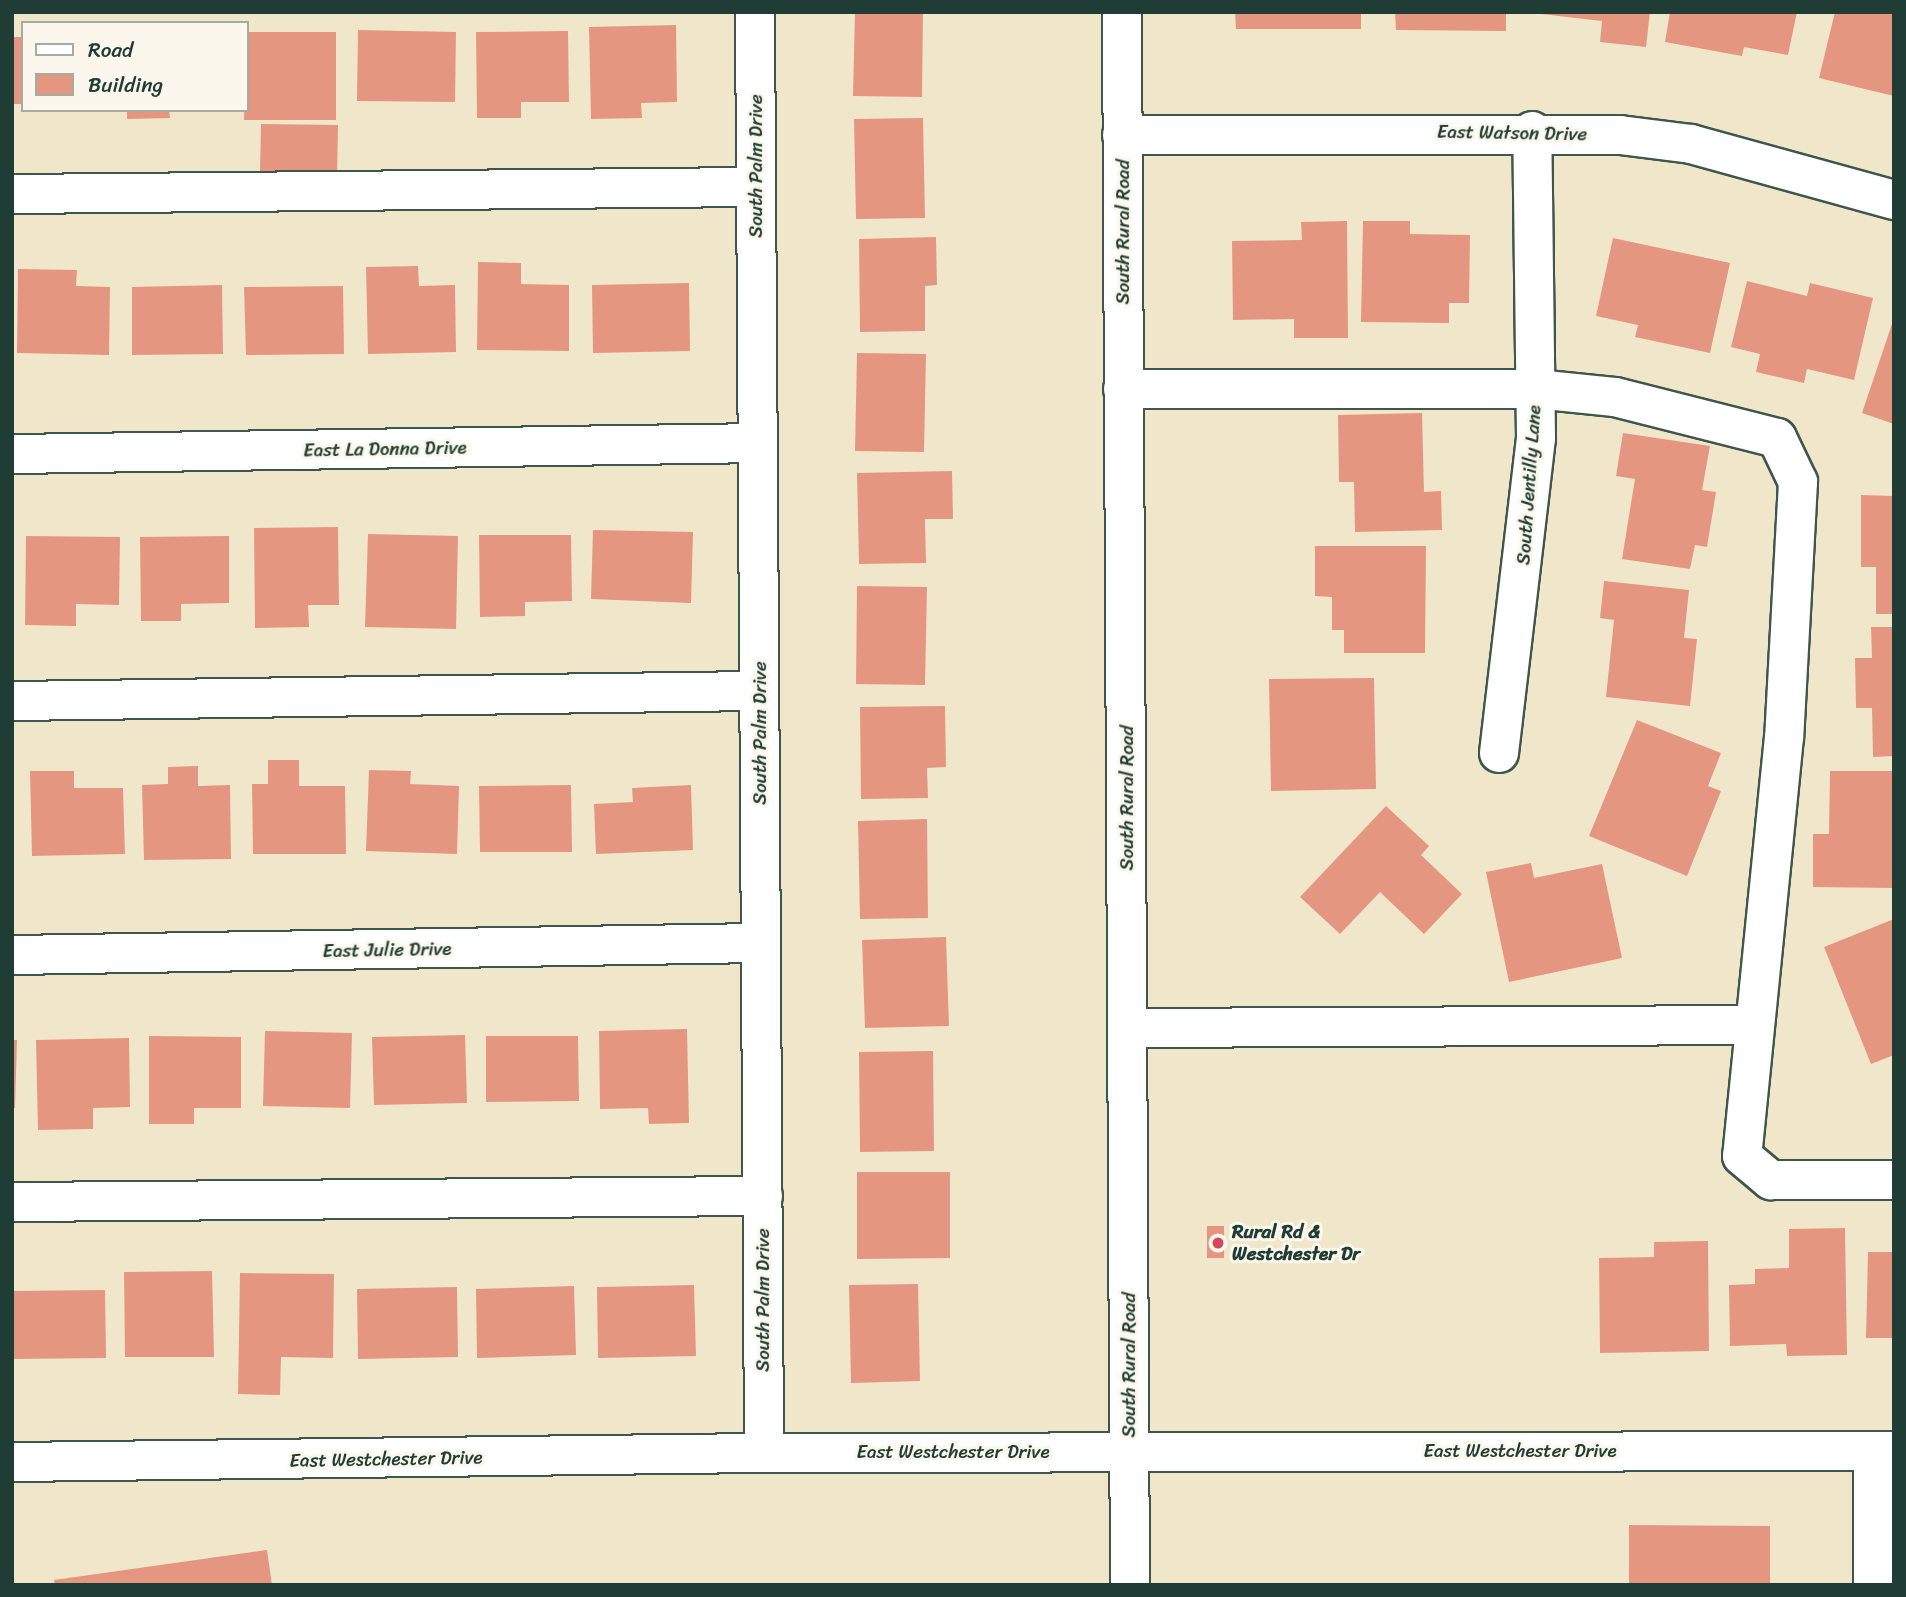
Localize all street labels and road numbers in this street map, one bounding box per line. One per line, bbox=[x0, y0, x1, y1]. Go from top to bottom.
street label: South Palm Drive bbox=[745, 94, 767, 238]
street label: East Watson Drive bbox=[1436, 120, 1588, 146]
street label: South Rural Road bbox=[1112, 159, 1134, 305]
street label: South Jentilly Lane bbox=[1512, 404, 1546, 566]
street label: East La Donna Drive bbox=[303, 436, 467, 462]
street label: South Palm Drive bbox=[749, 661, 771, 805]
street label: South Rural Road bbox=[1116, 725, 1138, 871]
street label: East Julie Drive bbox=[322, 937, 452, 963]
street label: South Palm Drive bbox=[752, 1228, 774, 1372]
street label: South Rural Road bbox=[1118, 1292, 1140, 1438]
street label: East Westchester Drive bbox=[1423, 1440, 1617, 1462]
street label: East Westchester Drive bbox=[856, 1441, 1050, 1463]
street label: East Westchester Drive bbox=[289, 1446, 483, 1472]

